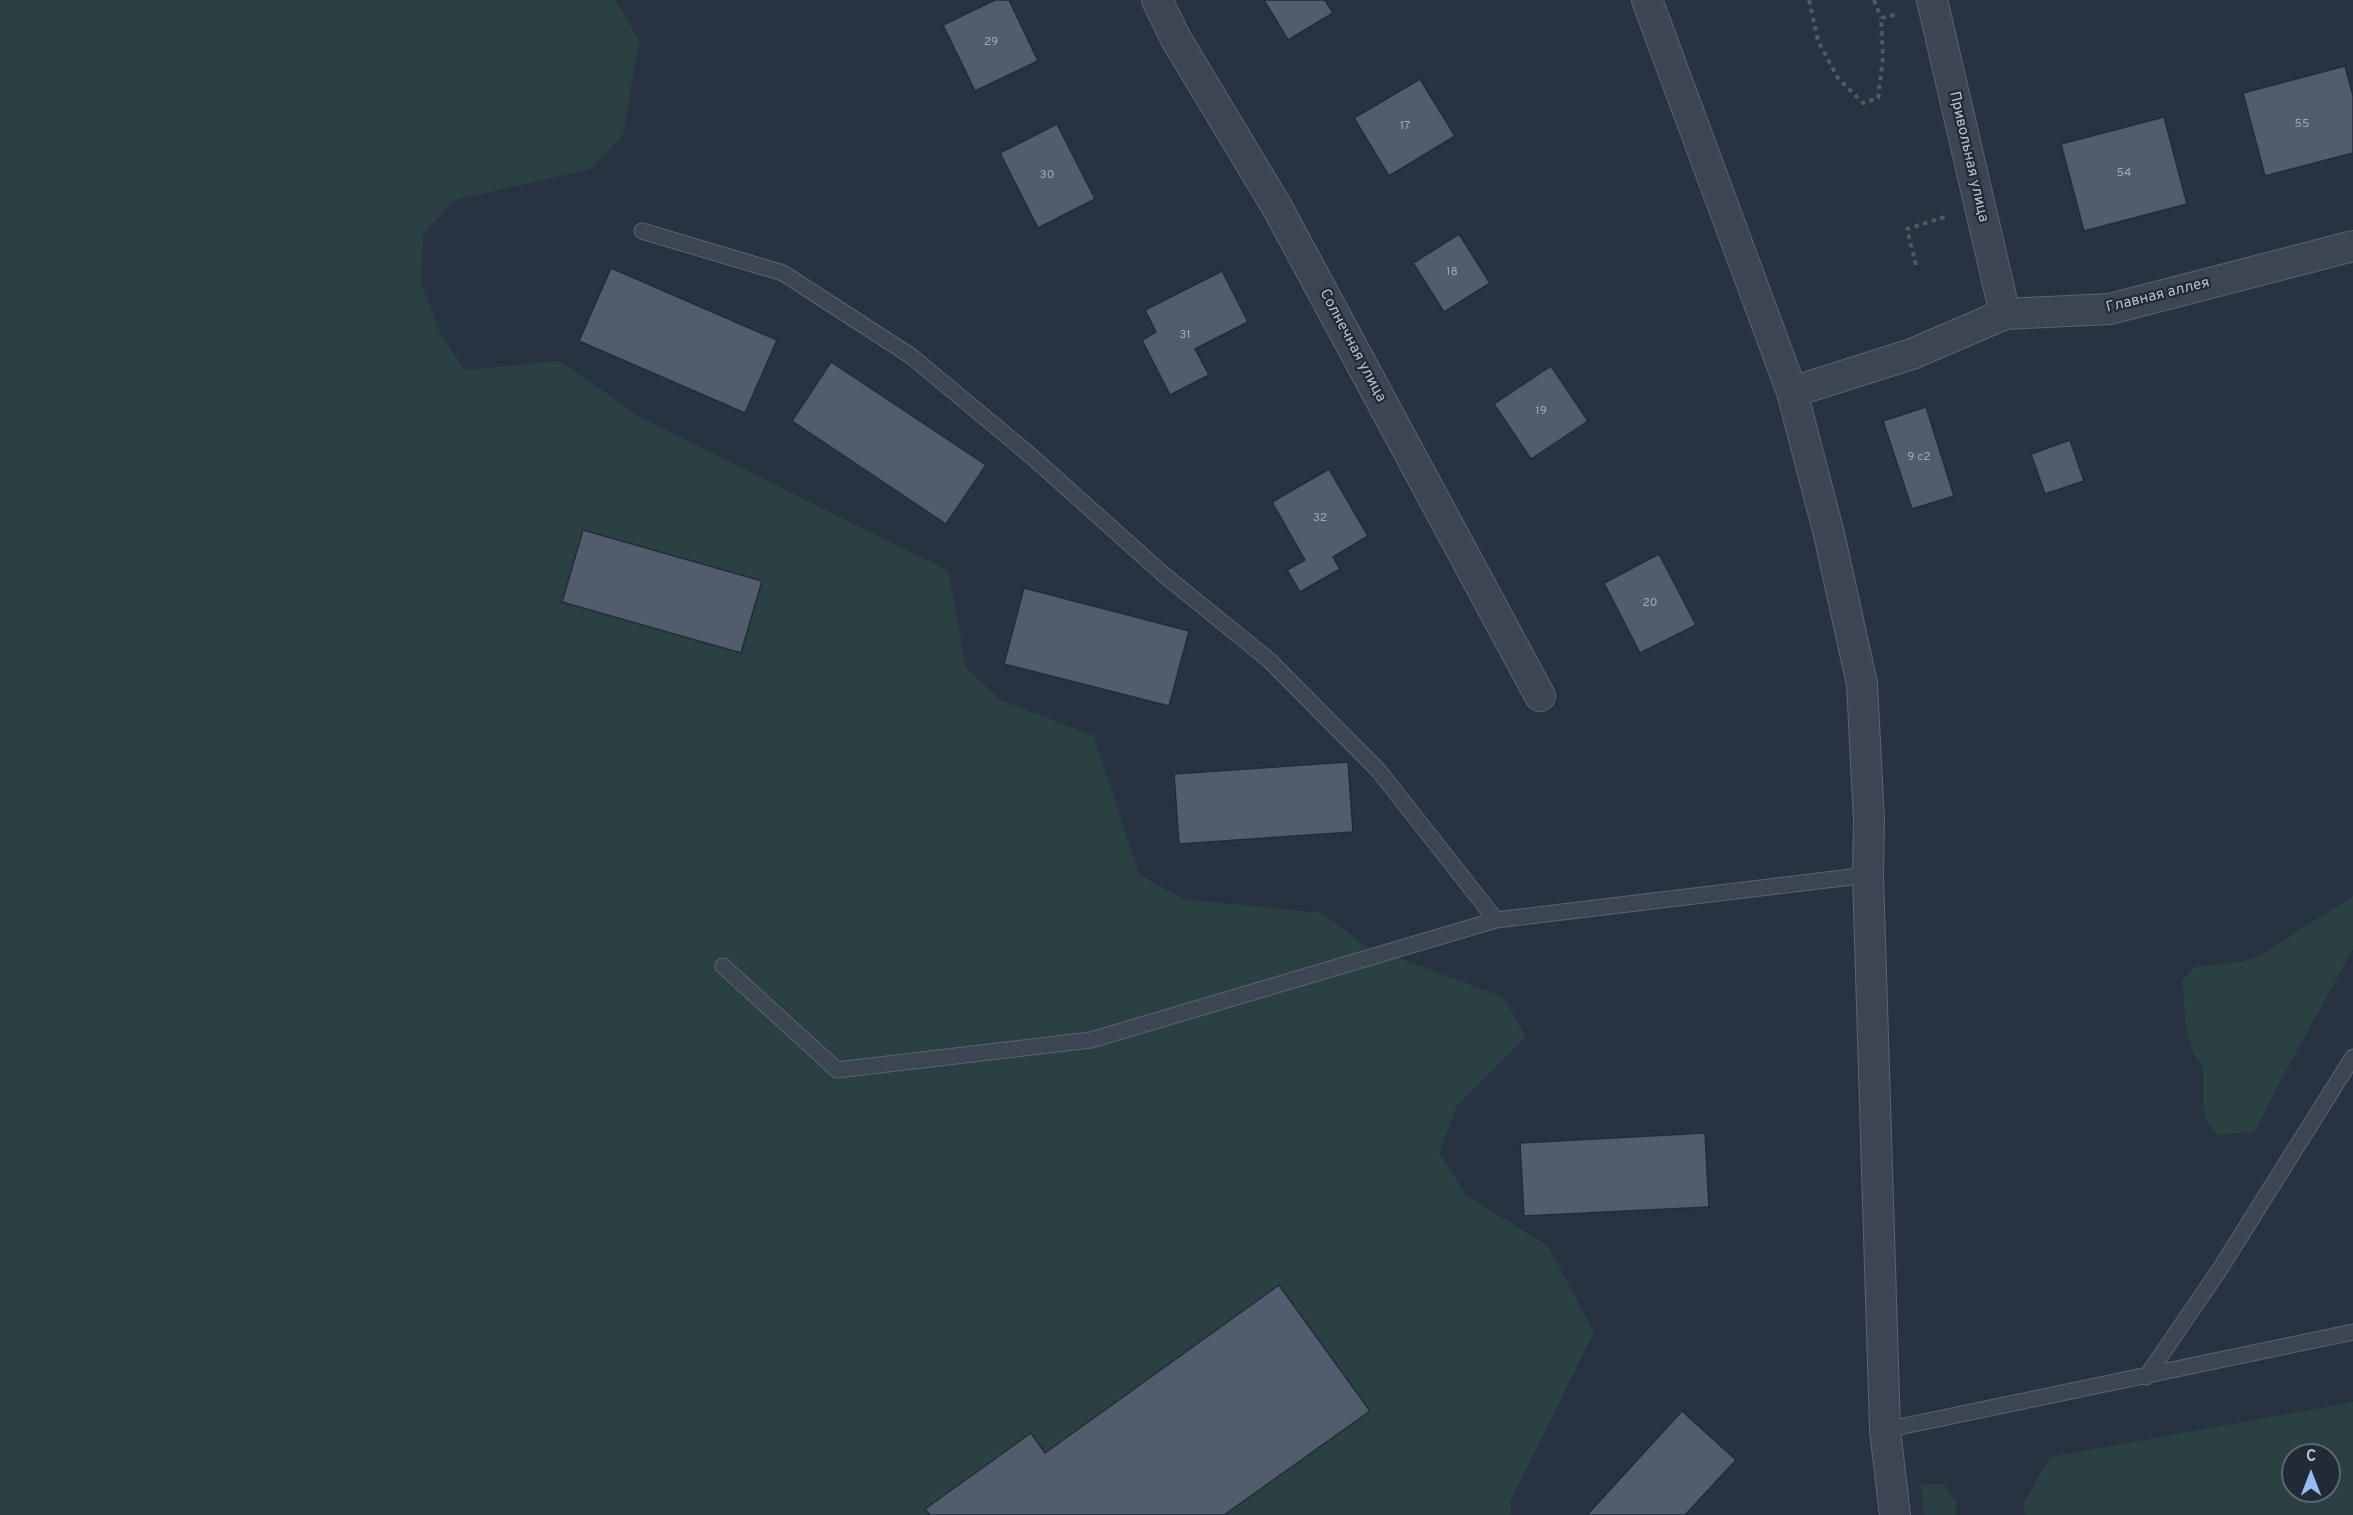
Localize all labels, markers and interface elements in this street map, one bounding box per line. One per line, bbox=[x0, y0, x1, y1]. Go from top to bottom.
house number: 29 bbox=[984, 36, 998, 50]
street label: Привольная улица bbox=[1944, 90, 1992, 224]
house number: 55 bbox=[2295, 118, 2309, 132]
house number: 17 bbox=[1400, 120, 1410, 134]
house number: 54 bbox=[2116, 167, 2132, 181]
house number: 30 bbox=[1040, 169, 1054, 183]
house number: 18 bbox=[1446, 266, 1458, 280]
street label: Главная аллея bbox=[2104, 274, 2212, 318]
street label: Солнечная улица bbox=[1315, 286, 1389, 406]
house number: 31 bbox=[1179, 329, 1191, 343]
house number: 19 bbox=[1535, 405, 1547, 419]
house number: 9 с2 bbox=[1907, 451, 1931, 465]
house number: 32 bbox=[1313, 512, 1327, 526]
house number: 20 bbox=[1642, 597, 1658, 611]
north arrow bbox=[2281, 1443, 2341, 1503]
text: С bbox=[2306, 1447, 2316, 1467]

